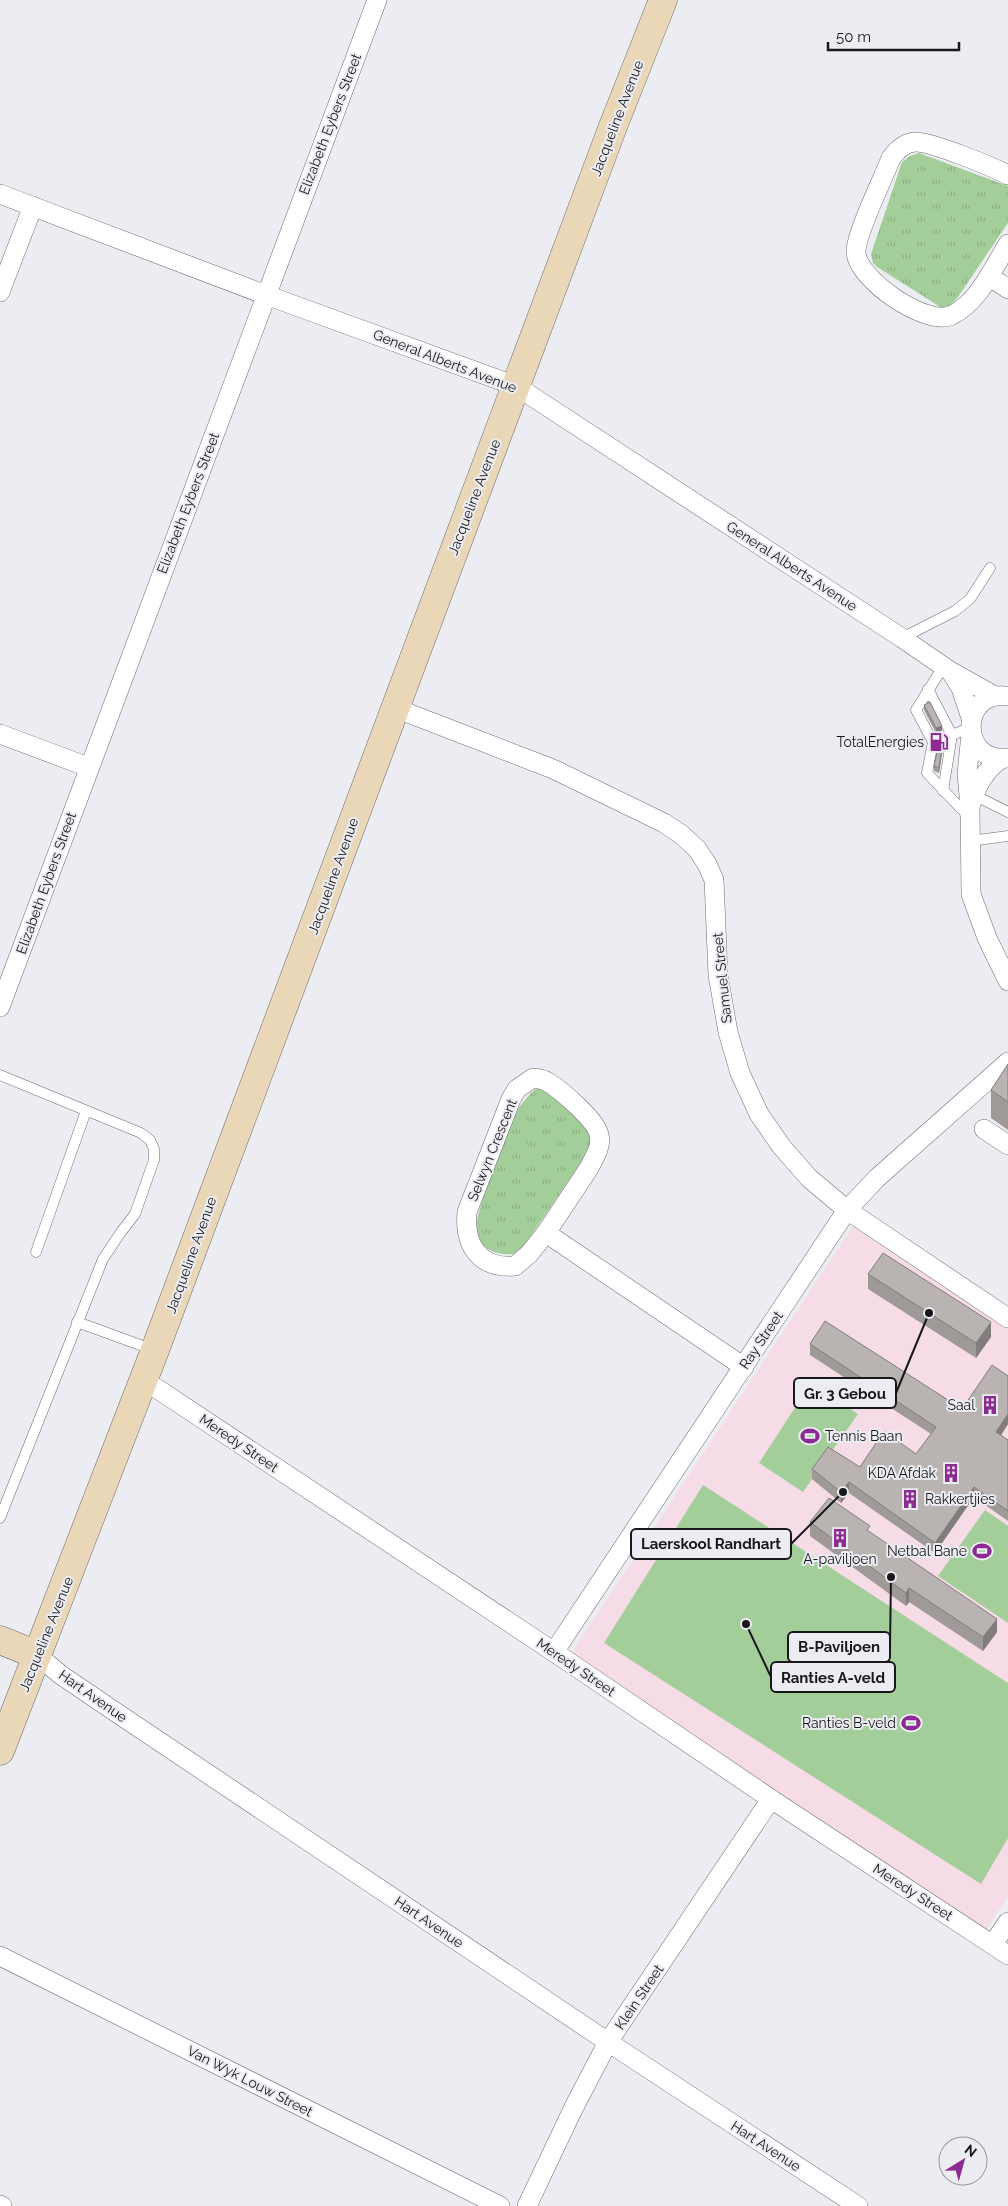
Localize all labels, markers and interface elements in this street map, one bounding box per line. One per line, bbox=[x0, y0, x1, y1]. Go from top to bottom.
scale bar bbox=[828, 20, 959, 52]
text: 50 m bbox=[836, 28, 871, 46]
street label: Elizabeth Eybers Street bbox=[296, 51, 364, 197]
street label: Jacqueline Avenue bbox=[588, 58, 646, 178]
street label: General Alberts Avenue bbox=[371, 326, 519, 396]
street label: Elizabeth Eybers Street bbox=[154, 430, 222, 576]
street label: Jacqueline Avenue bbox=[445, 437, 503, 557]
street label: General Alberts Avenue bbox=[724, 518, 860, 614]
fuel station icon: TotalEnergies bbox=[928, 731, 950, 753]
place label: TotalEnergies bbox=[836, 734, 924, 750]
street label: Elizabeth Eybers Street bbox=[13, 810, 79, 956]
street label: Jacqueline Avenue bbox=[305, 816, 361, 936]
street label: Samuel Street bbox=[709, 931, 735, 1024]
street label: Selwyn Crescent bbox=[464, 1096, 520, 1203]
street label: Jacqueline Avenue bbox=[163, 1195, 219, 1315]
street label: Ray Street bbox=[736, 1308, 786, 1372]
callout: Gr. 3 Gebou bbox=[794, 1378, 896, 1408]
text: Gr. 3 Gebou bbox=[804, 1385, 886, 1403]
building icon: Saal bbox=[979, 1394, 1001, 1416]
place label: Saal bbox=[947, 1397, 975, 1413]
street label: Meredy Street bbox=[197, 1411, 282, 1475]
sports icon: Tennis Baan bbox=[799, 1425, 821, 1447]
place label: Tennis Baan bbox=[825, 1428, 903, 1444]
building icon: KDA Afdak bbox=[940, 1462, 962, 1484]
place label: KDA Afdak bbox=[868, 1465, 937, 1481]
building icon: Rakkertjies bbox=[899, 1488, 921, 1510]
place label: Rakkertjies bbox=[925, 1491, 995, 1507]
building icon: A-paviljoen bbox=[829, 1527, 851, 1549]
callout: Laerskool Randhart bbox=[631, 1529, 791, 1559]
text: Laerskool Randhart bbox=[641, 1535, 781, 1553]
sports icon: Netbal Bane bbox=[971, 1540, 993, 1562]
place label: Netbal Bane bbox=[887, 1543, 967, 1559]
place label: A-paviljoen bbox=[803, 1551, 877, 1567]
street label: Jacqueline Avenue bbox=[16, 1574, 76, 1694]
callout: B-Paviljoen bbox=[788, 1632, 890, 1662]
street label: Meredy Street bbox=[534, 1635, 619, 1699]
text: B-Paviljoen bbox=[798, 1638, 880, 1656]
callout: Ranties A-veld bbox=[771, 1662, 895, 1692]
street label: Hart Avenue bbox=[56, 1667, 130, 1725]
text: Ranties A-veld bbox=[781, 1669, 885, 1687]
sports icon: Ranties B-veld bbox=[900, 1712, 922, 1734]
place label: Ranties B-veld bbox=[802, 1715, 896, 1731]
street label: Meredy Street bbox=[870, 1860, 956, 1924]
street label: Hart Avenue bbox=[391, 1893, 467, 1951]
street label: Klein Street bbox=[612, 1961, 667, 2032]
street label: Van Wyk Louw Street bbox=[185, 2042, 316, 2120]
street label: Hart Avenue bbox=[728, 2118, 804, 2174]
north arrow bbox=[938, 2136, 988, 2186]
text: N bbox=[962, 2141, 980, 2160]

